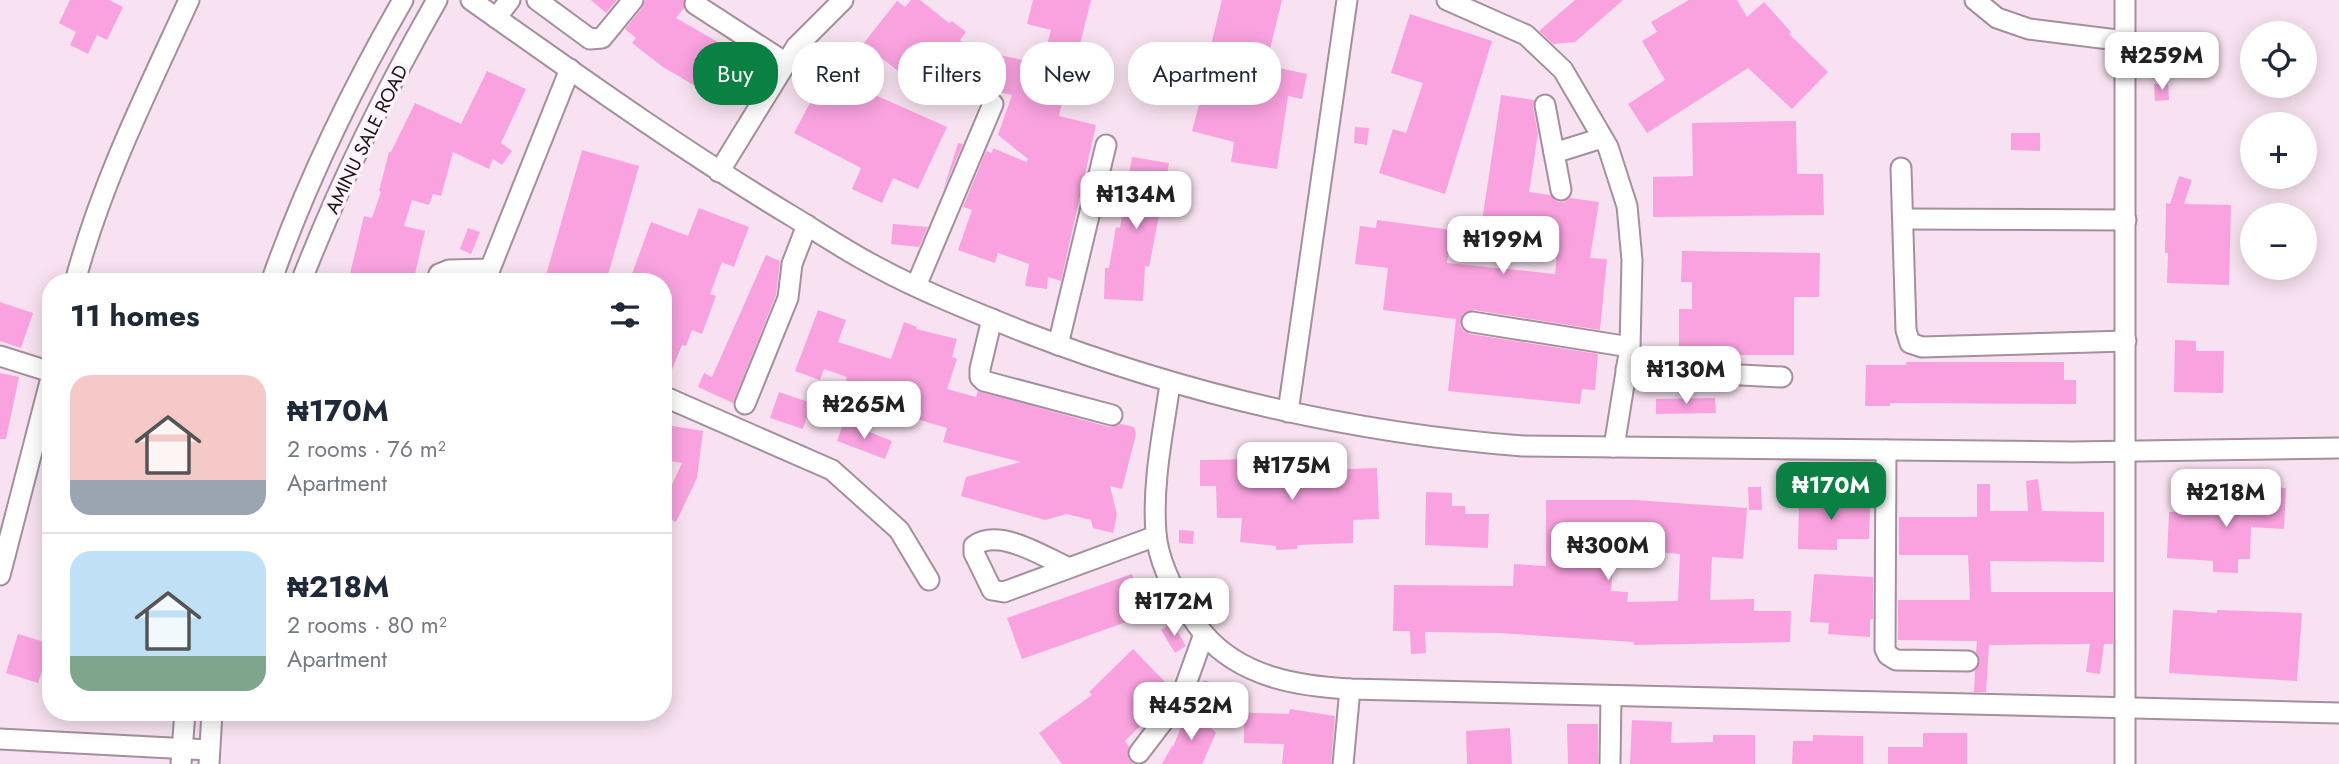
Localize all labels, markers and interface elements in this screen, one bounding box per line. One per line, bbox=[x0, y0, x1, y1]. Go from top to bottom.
map controls bbox=[2240, 21, 2317, 280]
button: locate bbox=[2240, 21, 2317, 98]
pin: ₦259M bbox=[2113, 32, 2211, 92]
text: ₦259M bbox=[2121, 38, 2203, 72]
chip: Buy bbox=[693, 42, 778, 105]
chip: Rent bbox=[792, 42, 884, 105]
chip: Filters bbox=[898, 42, 1006, 105]
chip: New bbox=[1020, 42, 1114, 105]
chip: Apartment bbox=[1128, 42, 1281, 105]
street label: AMINU SALE ROAD bbox=[319, 60, 414, 218]
button: + bbox=[2240, 112, 2317, 189]
pin: ₦134M bbox=[1087, 172, 1185, 231]
text: ₦134M bbox=[1096, 177, 1176, 211]
button: − bbox=[2240, 203, 2317, 280]
pin: ₦199M bbox=[1454, 216, 1552, 276]
text: ₦199M bbox=[1463, 222, 1543, 256]
text: 11 homes bbox=[70, 294, 200, 337]
icon: filters bbox=[606, 296, 644, 334]
pin: ₦130M bbox=[1637, 346, 1735, 406]
text: ₦130M bbox=[1647, 352, 1725, 386]
pin: ₦265M bbox=[815, 382, 913, 441]
text: ₦265M bbox=[823, 387, 905, 421]
text: ₦170M bbox=[287, 389, 389, 432]
icon: home bbox=[126, 403, 210, 487]
text: 2 rooms · 76 m² bbox=[287, 432, 446, 466]
pin: ₦175M bbox=[1243, 442, 1341, 502]
text: ₦175M bbox=[1253, 448, 1331, 482]
pin: ₦170M bbox=[1782, 462, 1880, 522]
text: Apartment bbox=[287, 466, 387, 500]
text: ₦170M bbox=[1792, 468, 1870, 502]
pin: ₦218M bbox=[2177, 470, 2275, 529]
text: ₦218M bbox=[2187, 475, 2265, 509]
pin: ₦300M bbox=[1559, 522, 1657, 582]
text: ₦300M bbox=[1567, 528, 1649, 562]
text: ₦218M bbox=[287, 565, 389, 608]
pin: ₦172M bbox=[1125, 578, 1223, 638]
icon: home bbox=[126, 579, 210, 663]
text: ₦172M bbox=[1135, 584, 1213, 618]
text: 2 rooms · 80 m² bbox=[287, 608, 447, 642]
text: Apartment bbox=[287, 642, 387, 676]
pin: ₦452M bbox=[1142, 682, 1240, 742]
text: ₦452M bbox=[1149, 688, 1233, 722]

